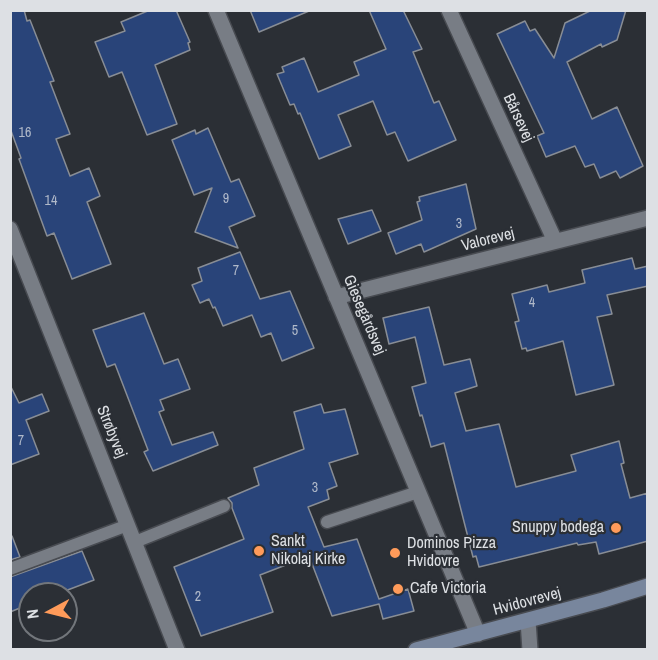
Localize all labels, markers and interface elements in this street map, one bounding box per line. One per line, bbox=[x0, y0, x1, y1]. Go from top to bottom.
street label: Bårsevej bbox=[499, 91, 537, 145]
house number: 16 bbox=[19, 125, 31, 141]
house number: 9 bbox=[223, 191, 229, 207]
house number: 14 bbox=[45, 193, 57, 209]
house number: 3 bbox=[456, 216, 462, 232]
street label: Valorevej bbox=[460, 224, 516, 256]
house number: 7 bbox=[233, 263, 239, 279]
street label: Giesegårdsvej bbox=[339, 272, 389, 358]
house number: 4 bbox=[529, 295, 535, 311]
house number: 5 bbox=[292, 323, 298, 339]
street label: Strøbyvej bbox=[92, 403, 130, 461]
house number: 7 bbox=[18, 433, 24, 449]
house number: 3 bbox=[312, 480, 318, 496]
place label: Snuppy bodega bbox=[512, 518, 604, 538]
marker: Snuppy bodega bbox=[609, 521, 623, 535]
place label: Sankt Nikolaj Kirke bbox=[271, 532, 345, 570]
place label: Dominos Pizza Hvidovre bbox=[407, 534, 496, 572]
marker: Sankt Nikolaj Kirke bbox=[252, 544, 266, 558]
marker: Dominos Pizza Hvidovre bbox=[388, 546, 402, 560]
place label: Cafe Victoria bbox=[410, 579, 486, 599]
north arrow bbox=[18, 582, 78, 642]
marker: Cafe Victoria bbox=[391, 582, 405, 596]
street label: Hvidovrevej bbox=[491, 584, 563, 620]
house number: 2 bbox=[195, 589, 201, 605]
text: N bbox=[21, 608, 44, 620]

